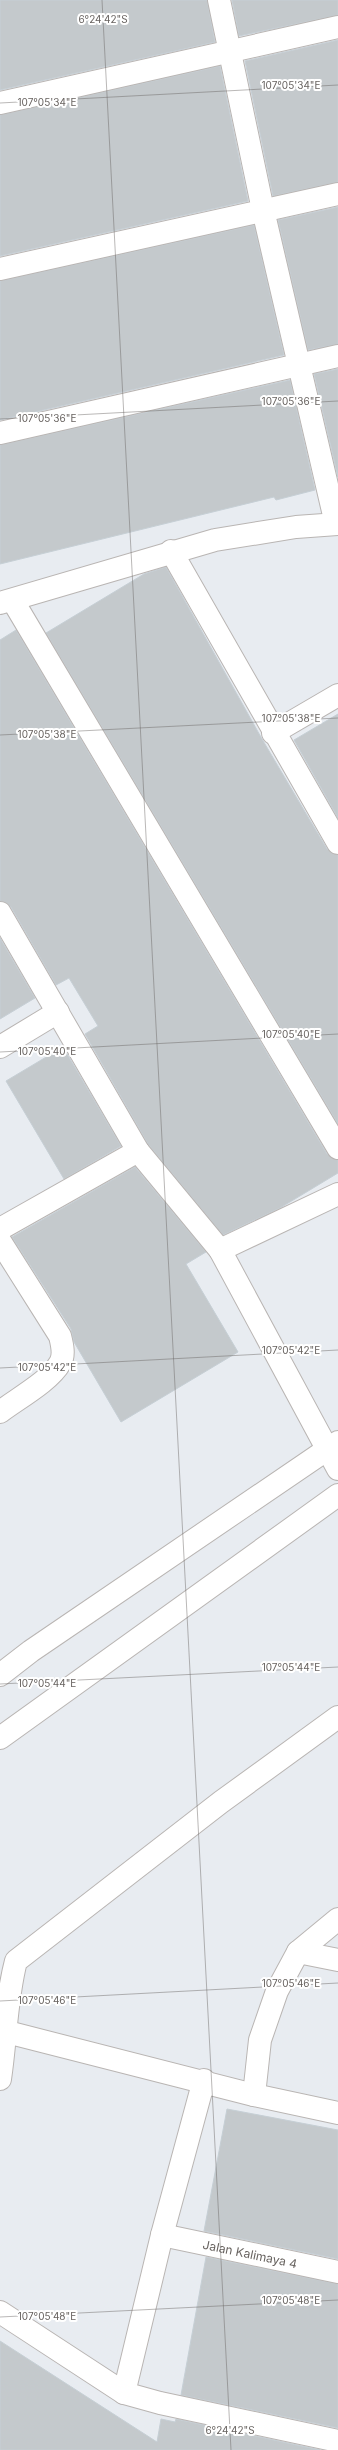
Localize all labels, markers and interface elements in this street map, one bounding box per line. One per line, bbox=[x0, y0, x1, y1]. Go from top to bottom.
text: 6°24'42"S bbox=[78, 13, 128, 25]
text: 107°05'34"E bbox=[261, 79, 321, 91]
text: 107°05'34"E bbox=[17, 96, 77, 108]
text: 107°05'36"E bbox=[262, 395, 320, 407]
text: 107°05'36"E bbox=[18, 412, 76, 424]
text: 107°05'38"E bbox=[262, 712, 320, 724]
text: 107°05'38"E bbox=[18, 728, 76, 740]
text: 107°05'40"E bbox=[262, 1028, 320, 1040]
text: 107°05'40"E bbox=[18, 1045, 76, 1057]
text: 107°05'42"E bbox=[262, 1344, 320, 1356]
text: 107°05'42"E bbox=[18, 1361, 76, 1373]
text: 107°05'44"E bbox=[262, 1661, 320, 1673]
text: 107°05'44"E bbox=[18, 1677, 76, 1689]
text: 107°05'46"E bbox=[262, 1977, 320, 1989]
text: 107°05'46"E bbox=[18, 1994, 76, 2006]
street label: Jalan Kalimaya 4 bbox=[202, 2236, 299, 2271]
text: 107°05'48"E bbox=[262, 2294, 320, 2306]
text: 107°05'48"E bbox=[18, 2310, 76, 2322]
text: 6°24'42"S bbox=[205, 2424, 255, 2436]

